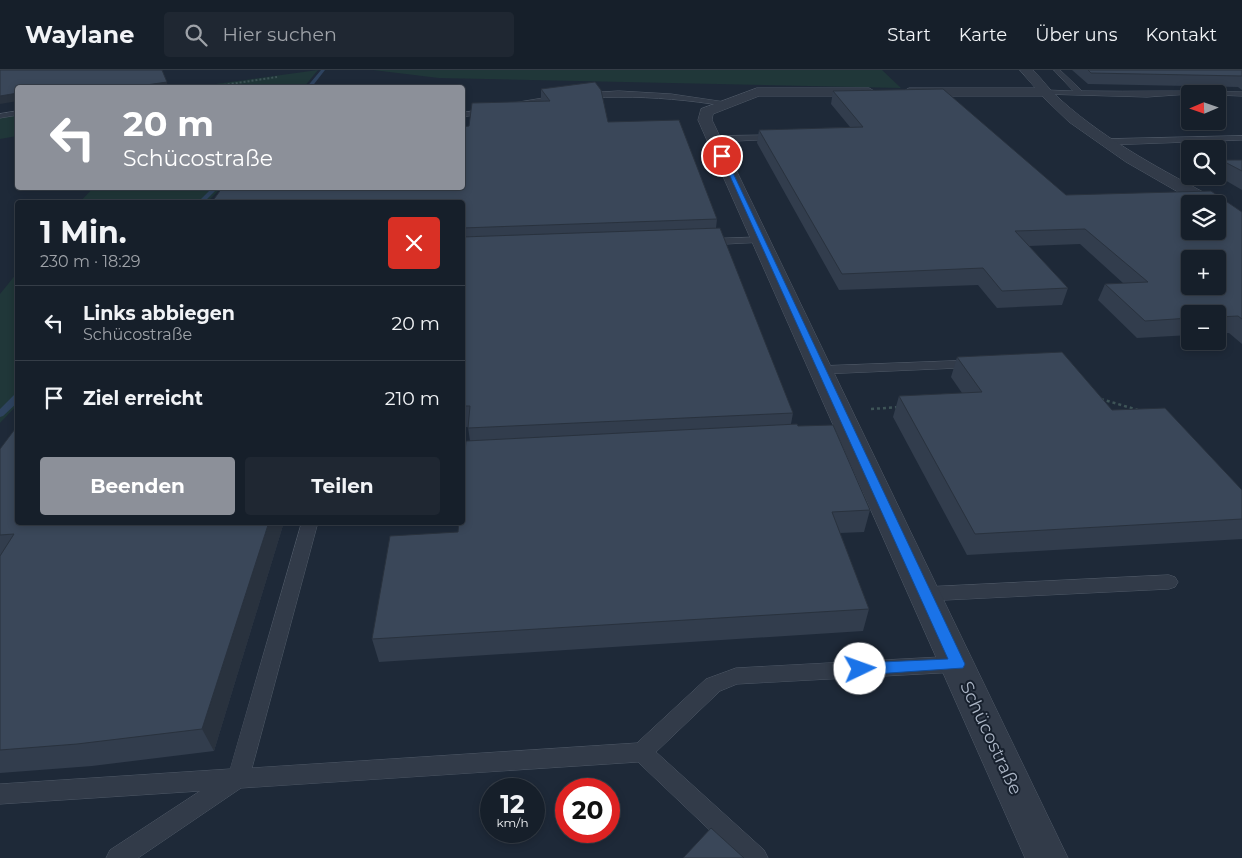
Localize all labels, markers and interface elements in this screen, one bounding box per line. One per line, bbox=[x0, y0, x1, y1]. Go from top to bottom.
search box bbox=[164, 12, 514, 57]
text: Waylane bbox=[25, 20, 134, 49]
icon: search bbox=[182, 21, 210, 49]
text: Hier suchen bbox=[222, 23, 337, 46]
text: Start bbox=[887, 24, 931, 46]
text: Karte bbox=[959, 24, 1007, 46]
text: Über uns bbox=[1035, 24, 1118, 46]
text: Kontakt bbox=[1146, 24, 1217, 46]
north arrow bbox=[1181, 85, 1226, 130]
map controls bbox=[1181, 85, 1226, 350]
text: 20 m bbox=[123, 102, 214, 145]
icon: left bbox=[40, 105, 105, 170]
pin bbox=[701, 135, 743, 177]
button: search bbox=[1181, 140, 1226, 185]
icon: arrive bbox=[708, 142, 736, 170]
text: Schücostraße bbox=[123, 145, 273, 172]
button: layers bbox=[1181, 195, 1226, 240]
text: 1 Min. bbox=[40, 214, 127, 251]
button: close bbox=[388, 217, 440, 269]
button: + bbox=[1181, 250, 1226, 295]
text: 230 m · 18:29 bbox=[40, 252, 141, 271]
text: Links abbiegen bbox=[83, 302, 235, 325]
button: − bbox=[1181, 305, 1226, 350]
icon: left bbox=[40, 309, 68, 337]
text: 20 m bbox=[392, 312, 440, 335]
text: Schücostraße bbox=[83, 325, 192, 344]
icon: arrive bbox=[40, 384, 68, 412]
text: Ziel erreicht bbox=[83, 387, 203, 410]
text: 210 m bbox=[385, 387, 440, 410]
button: Beenden bbox=[40, 457, 235, 515]
button: Teilen bbox=[245, 457, 440, 515]
position arrow bbox=[833, 642, 885, 694]
street label: Schücostraße bbox=[955, 678, 1027, 798]
speed limit sign: 20 bbox=[555, 778, 620, 843]
text: 12 bbox=[500, 789, 525, 819]
text: km/h bbox=[496, 815, 529, 830]

